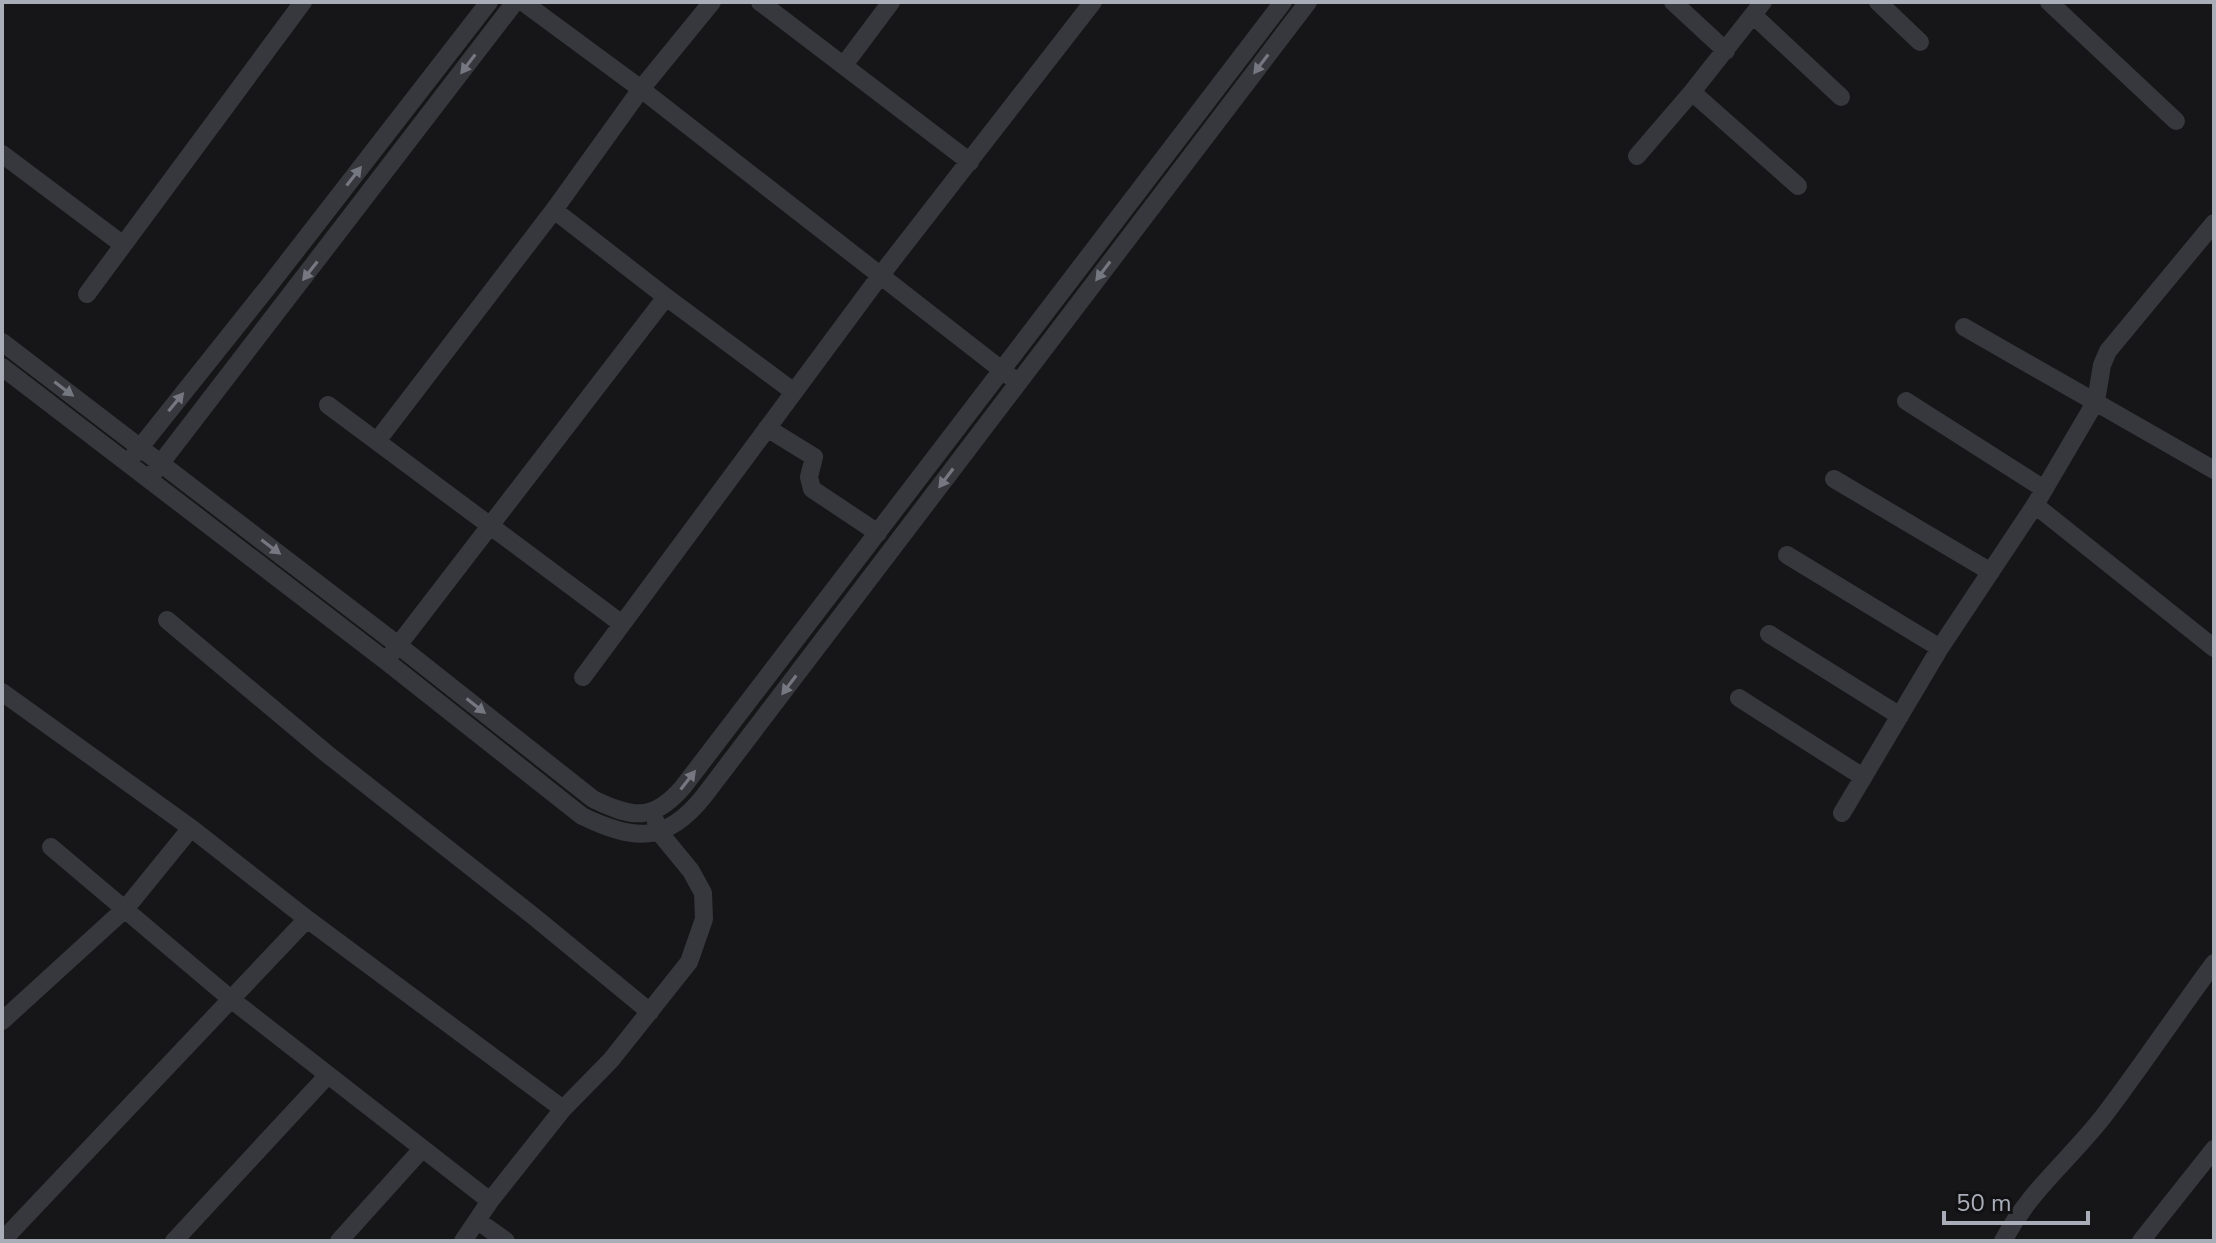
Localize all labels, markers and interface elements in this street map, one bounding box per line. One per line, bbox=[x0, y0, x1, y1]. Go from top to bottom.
one-way arrow bbox=[460, 54, 476, 74]
one-way arrow bbox=[1253, 54, 1269, 74]
one-way arrow bbox=[346, 166, 362, 186]
one-way arrow bbox=[302, 260, 318, 281]
one-way arrow bbox=[1096, 261, 1112, 281]
one-way arrow bbox=[54, 381, 74, 397]
one-way arrow bbox=[167, 392, 184, 412]
one-way arrow bbox=[939, 468, 955, 488]
one-way arrow bbox=[260, 539, 281, 555]
one-way arrow bbox=[781, 675, 797, 695]
one-way arrow bbox=[466, 698, 486, 714]
one-way arrow bbox=[679, 770, 695, 790]
scale bar bbox=[1944, 1175, 2088, 1225]
text: 50 m bbox=[1956, 1187, 2012, 1219]

